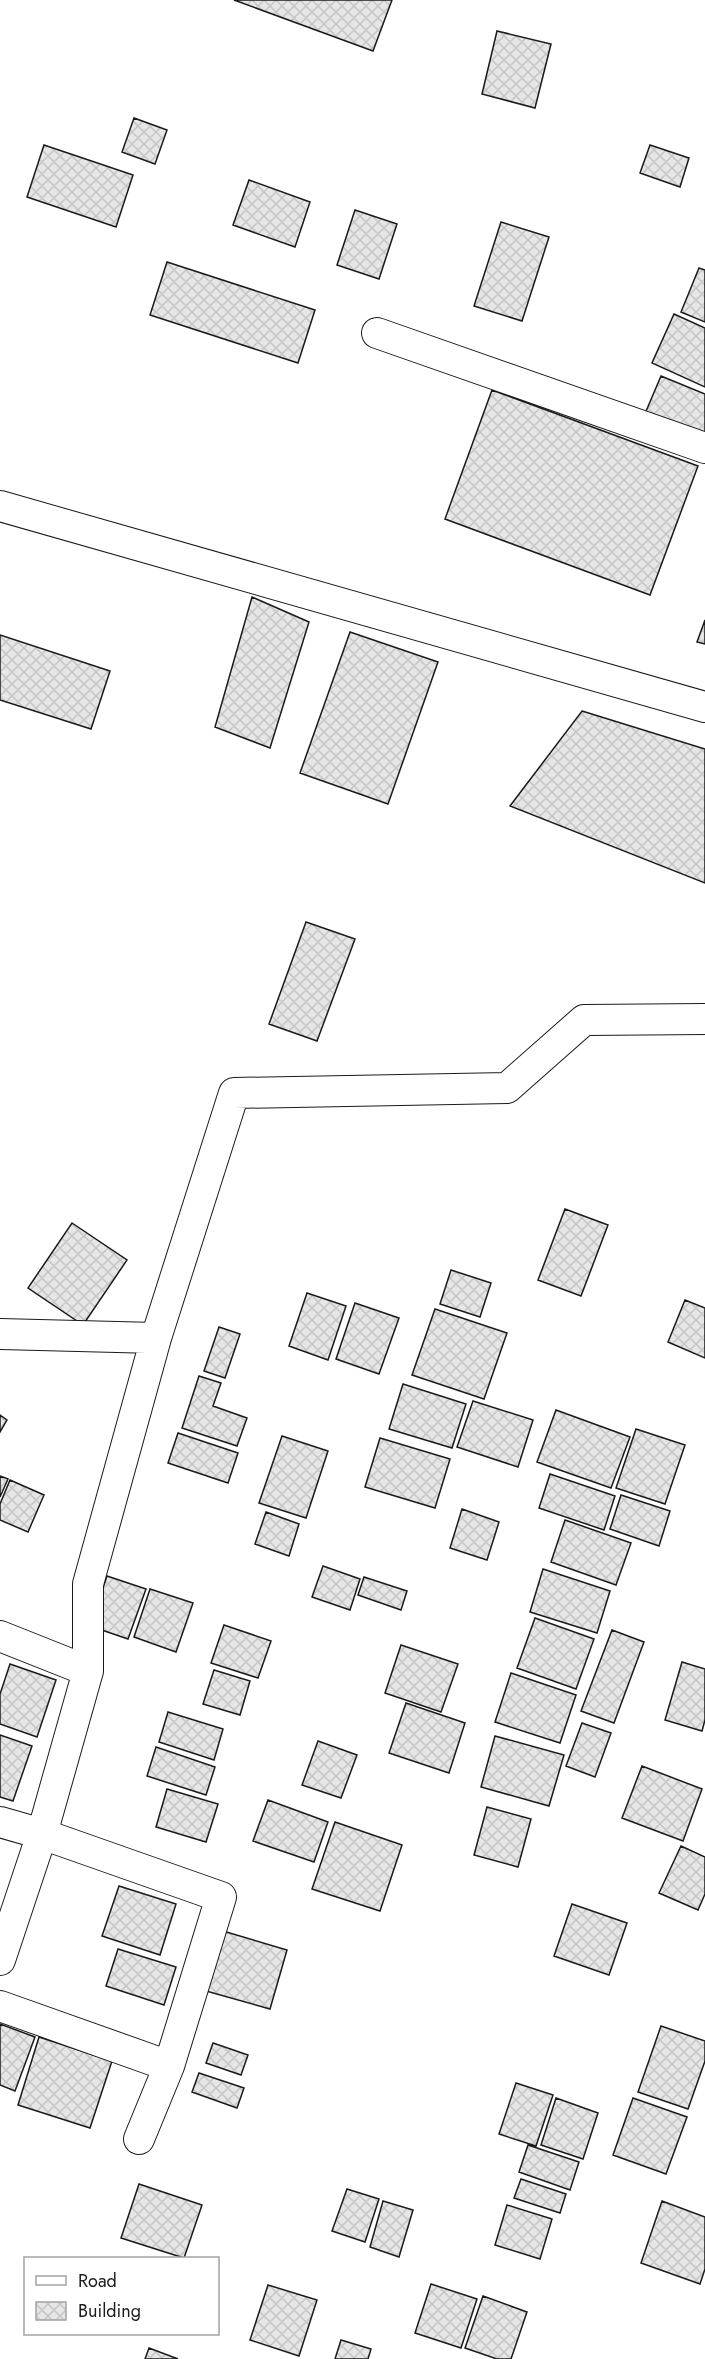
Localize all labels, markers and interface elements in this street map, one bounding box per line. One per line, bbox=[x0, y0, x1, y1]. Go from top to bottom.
legend bbox=[24, 2257, 219, 2335]
text: Road bbox=[78, 2268, 117, 2294]
text: Building bbox=[78, 2298, 141, 2324]

